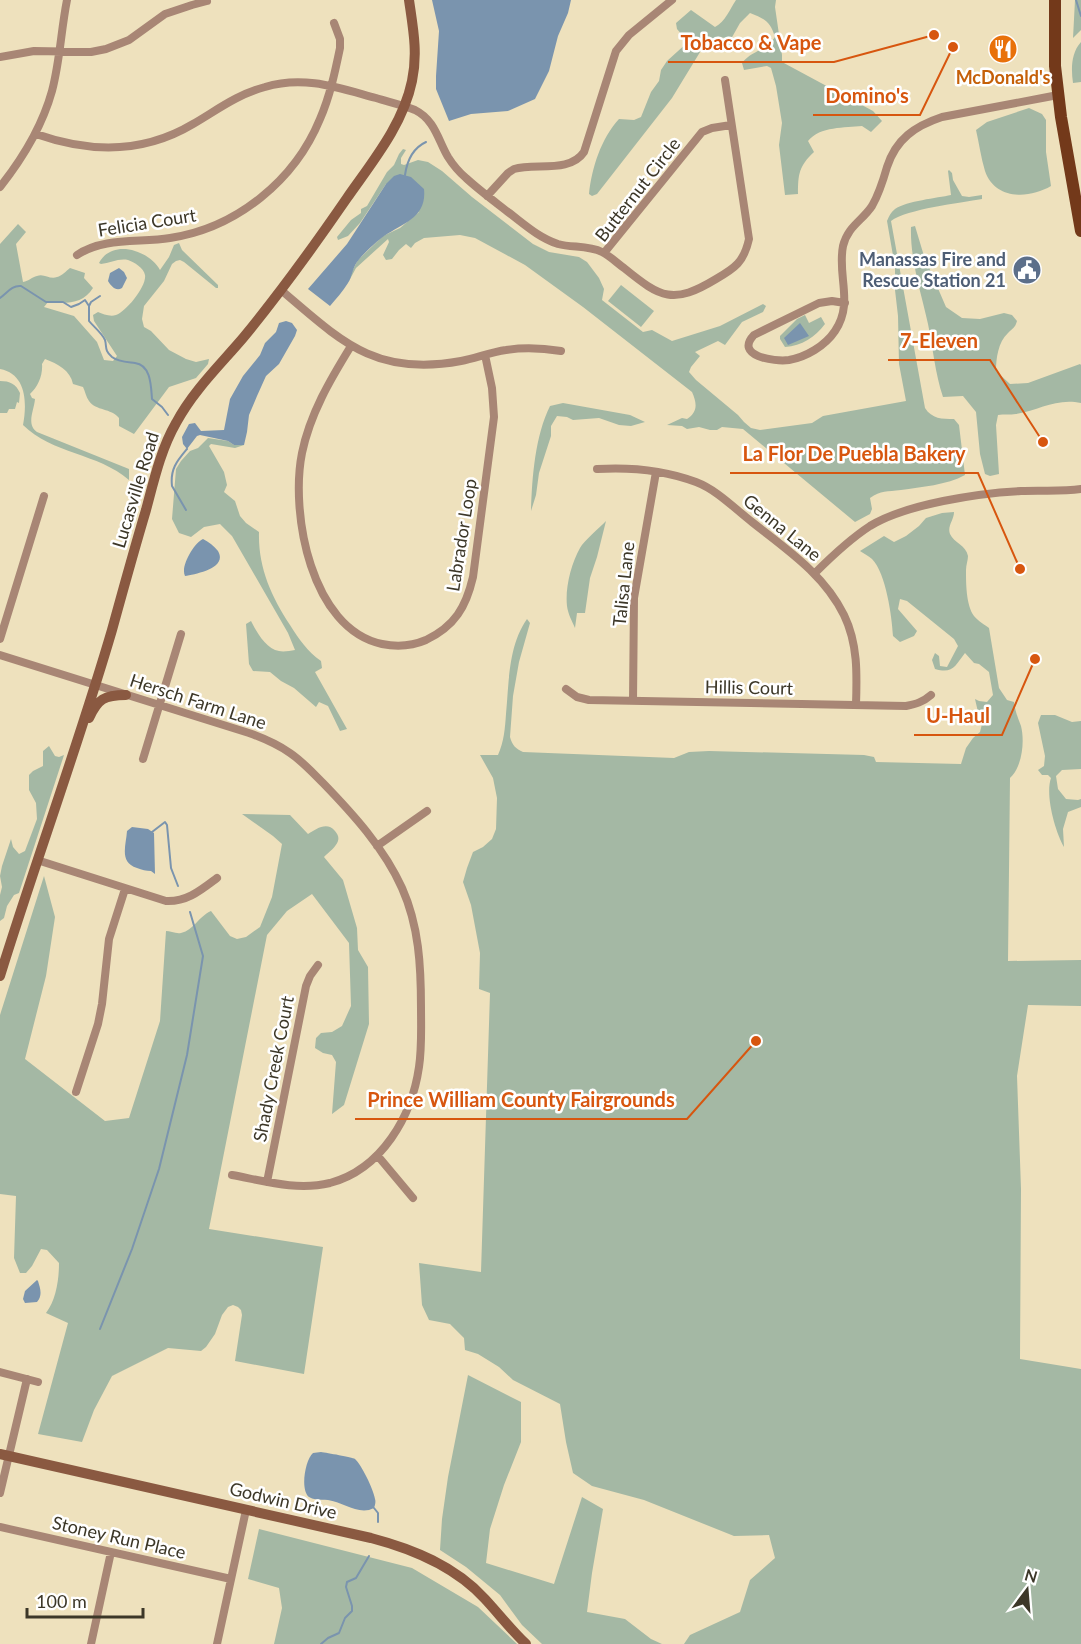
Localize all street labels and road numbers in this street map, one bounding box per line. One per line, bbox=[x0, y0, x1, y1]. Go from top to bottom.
street label: Butternut Circle bbox=[590, 133, 685, 246]
street label: Felicia Court bbox=[96, 203, 198, 241]
street label: Lucasville Road bbox=[107, 429, 163, 550]
street label: Labrador Loop bbox=[441, 477, 481, 593]
street label: Genna Lane bbox=[739, 489, 826, 565]
street label: Talisa Lane bbox=[608, 540, 638, 627]
street label: Hersch Farm Lane bbox=[127, 669, 269, 733]
street label: Hillis Court bbox=[705, 675, 794, 699]
street label: Shady Creek Court bbox=[248, 993, 298, 1144]
street label: Godwin Drive bbox=[227, 1477, 339, 1523]
street label: Stoney Run Place bbox=[50, 1511, 188, 1563]

